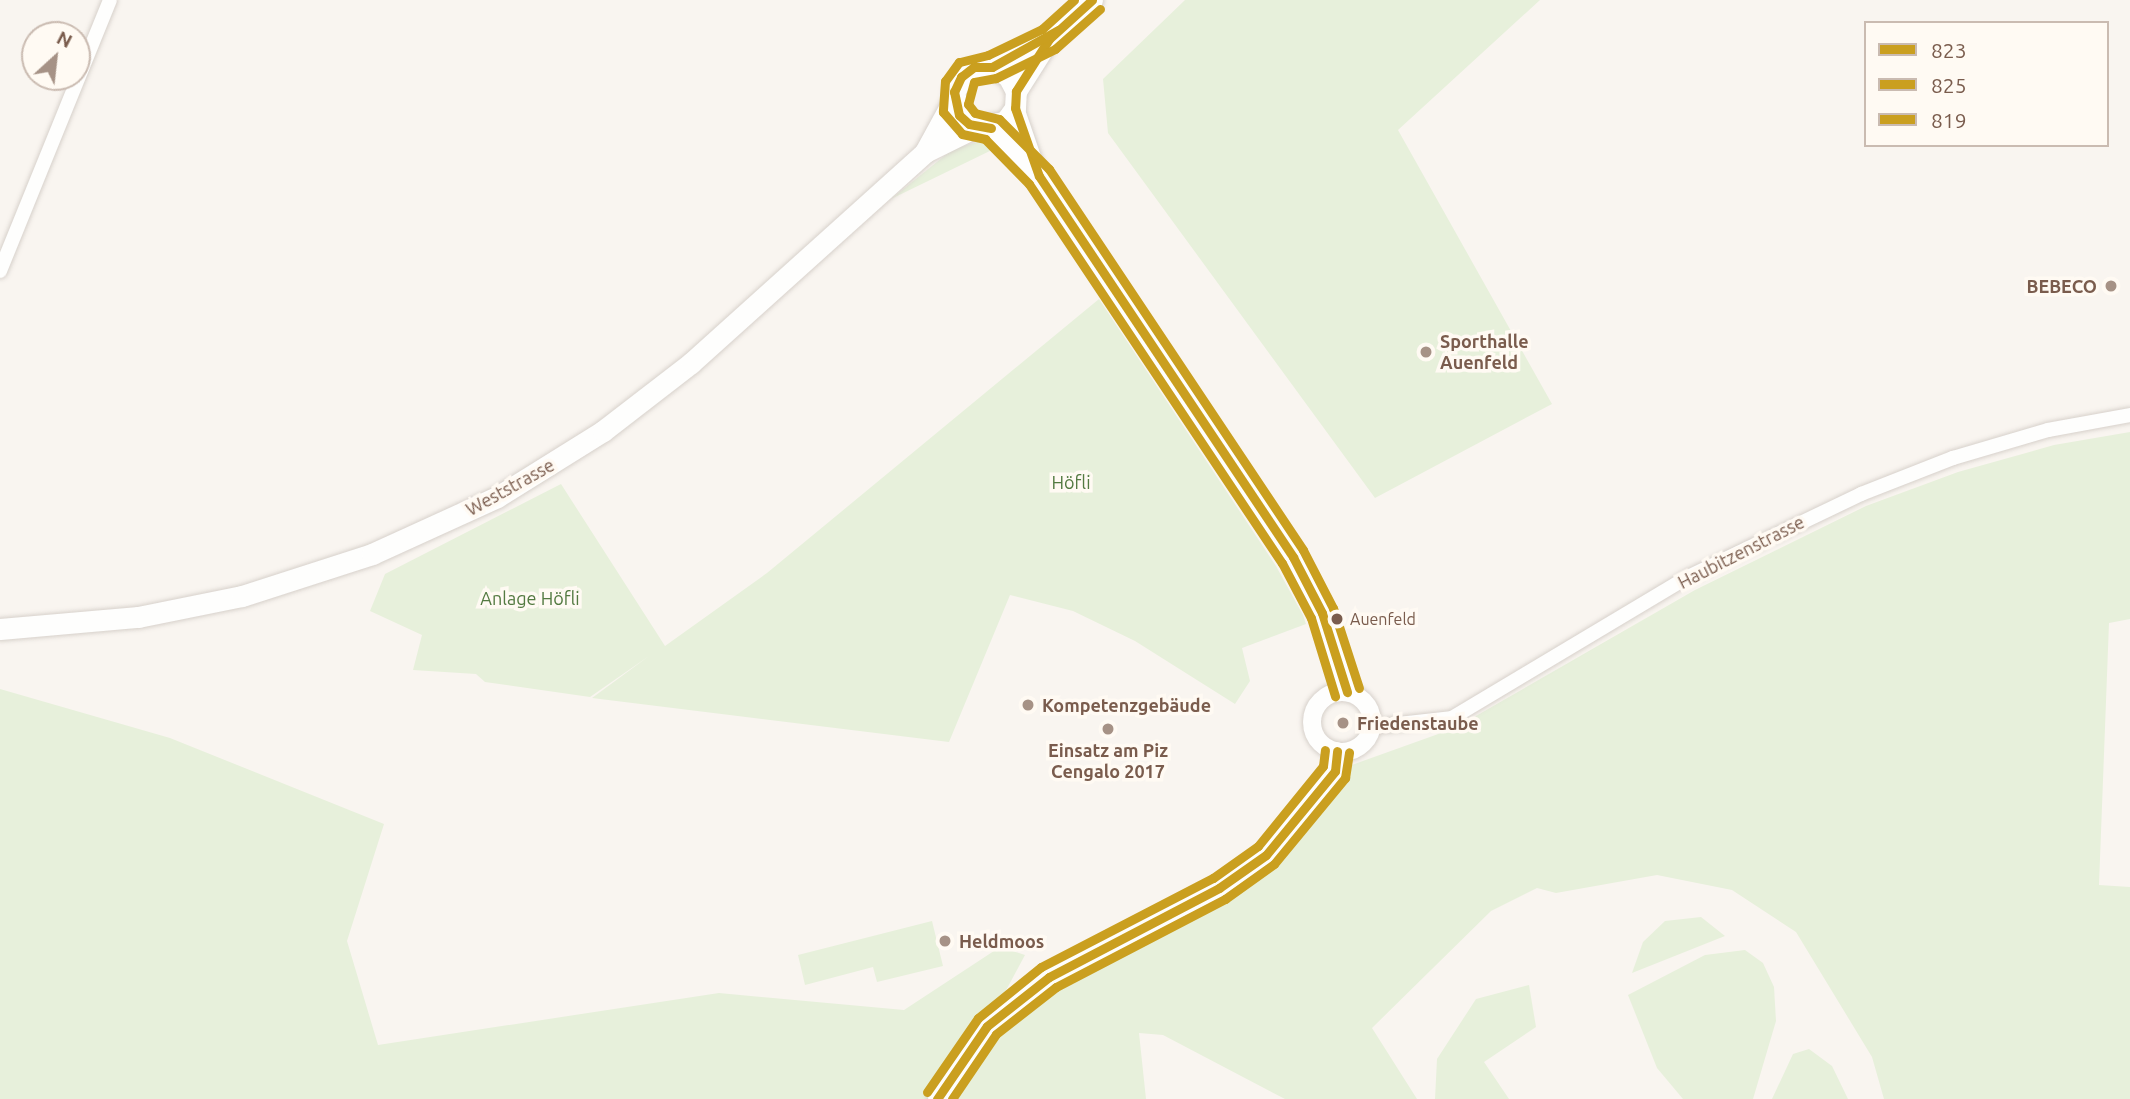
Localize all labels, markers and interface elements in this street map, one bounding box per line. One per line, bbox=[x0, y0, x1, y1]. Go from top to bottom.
north arrow bbox=[21, 21, 91, 91]
legend bbox=[1864, 21, 2109, 147]
text: N bbox=[53, 26, 76, 52]
text: 823 bbox=[1931, 38, 1967, 62]
text: 825 bbox=[1931, 73, 1967, 97]
text: 819 bbox=[1931, 108, 1967, 132]
place label: BEBECO bbox=[2026, 275, 2097, 297]
marker: BEBECO bbox=[2103, 278, 2119, 294]
place label: Sporthalle Auenfeld bbox=[1440, 331, 1529, 374]
marker: Sporthalle Auenfeld bbox=[1418, 344, 1434, 360]
street label: Weststrasse bbox=[462, 454, 558, 520]
park label: Höfli bbox=[1051, 471, 1091, 493]
street label: Haubitzenstrasse bbox=[1674, 511, 1808, 593]
park label: Anlage Höfli bbox=[480, 587, 580, 609]
place label: Auenfeld bbox=[1350, 609, 1416, 629]
marker: Auenfeld bbox=[1330, 612, 1344, 626]
place label: Kompetenzgebäude bbox=[1042, 694, 1211, 716]
marker: Kompetenzgebäude bbox=[1020, 697, 1036, 713]
place label: Friedenstaube bbox=[1357, 712, 1479, 734]
marker: Friedenstaube bbox=[1335, 715, 1351, 731]
marker: Einsatz am Piz Cengalo 2017 bbox=[1100, 721, 1116, 737]
place label: Einsatz am Piz Cengalo 2017 bbox=[1048, 740, 1168, 782]
place label: Heldmoos bbox=[959, 930, 1044, 952]
marker: Heldmoos bbox=[937, 933, 953, 949]

